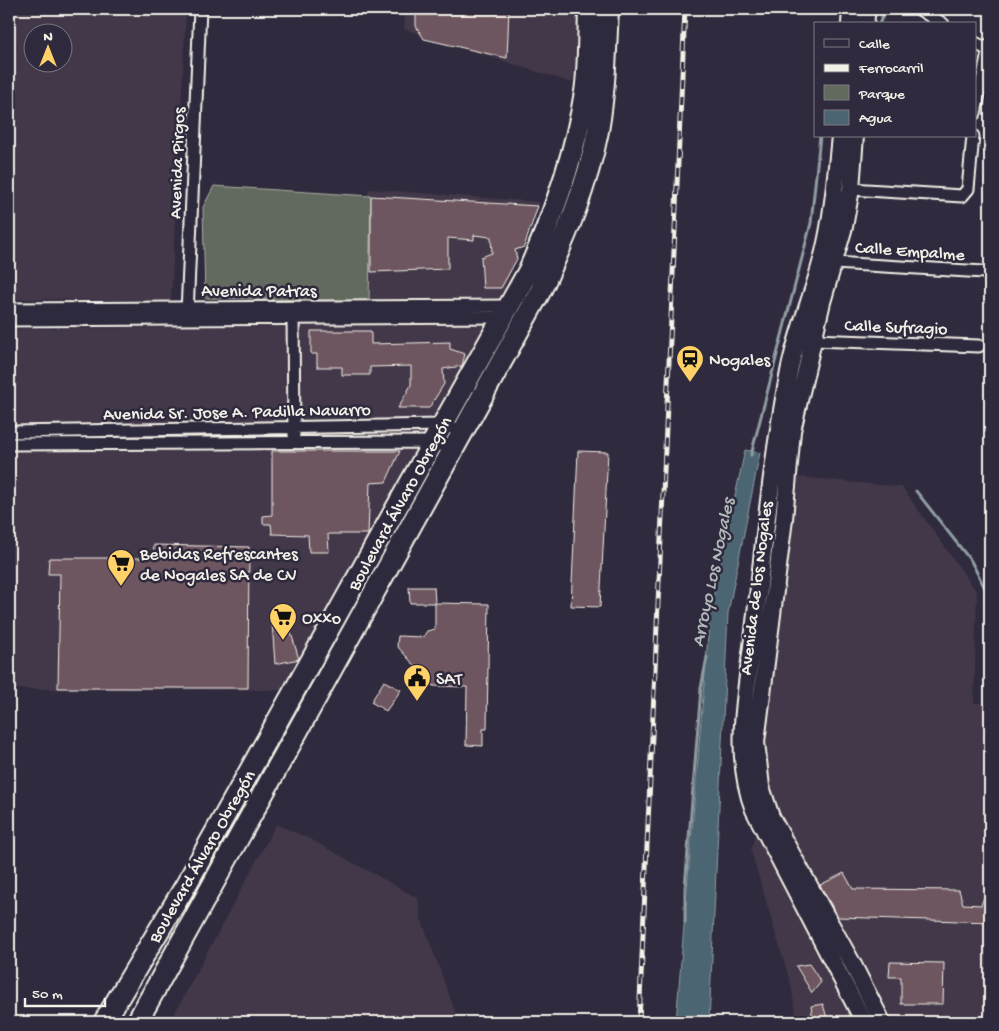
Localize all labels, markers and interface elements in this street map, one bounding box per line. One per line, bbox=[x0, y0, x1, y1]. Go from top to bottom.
north arrow bbox=[22, 22, 72, 72]
legend bbox=[814, 22, 976, 138]
text: N bbox=[43, 29, 53, 46]
text: Calle bbox=[859, 36, 890, 54]
text: Ferrocarril bbox=[858, 60, 923, 78]
text: Parque bbox=[858, 86, 905, 104]
street label: Avenida Pirgos bbox=[166, 106, 191, 219]
text: Agua bbox=[859, 110, 892, 128]
street label: Calle Empalme bbox=[854, 238, 966, 267]
street label: Avenida Patras bbox=[201, 282, 318, 303]
street label: Calle Sufragio bbox=[844, 316, 948, 341]
station icon: Nogales bbox=[675, 344, 705, 383]
place label: Nogales bbox=[709, 351, 772, 372]
street label: Avenida Sr. Jose A. Padilla Navarro bbox=[103, 401, 371, 426]
street label: Boulevard Álvaro Obregón bbox=[343, 413, 458, 596]
water label: Arroyo Los Nogales bbox=[687, 494, 742, 649]
street label: Avenida de los Nogales bbox=[736, 499, 779, 676]
place label: Bebidas Refrescantes de Nogales SA de CV bbox=[139, 545, 299, 587]
supermarket icon: Bebidas Refrescantes de Nogales SA de CV bbox=[106, 548, 136, 587]
supermarket icon: Oxxo bbox=[268, 602, 298, 641]
place label: Oxxo bbox=[302, 609, 341, 630]
public building icon: SAT bbox=[402, 663, 432, 702]
place label: SAT bbox=[436, 670, 463, 691]
street label: Boulevard Álvaro Obregón bbox=[144, 766, 261, 948]
scale bar bbox=[25, 976, 105, 1008]
text: 50 m bbox=[32, 986, 63, 1004]

